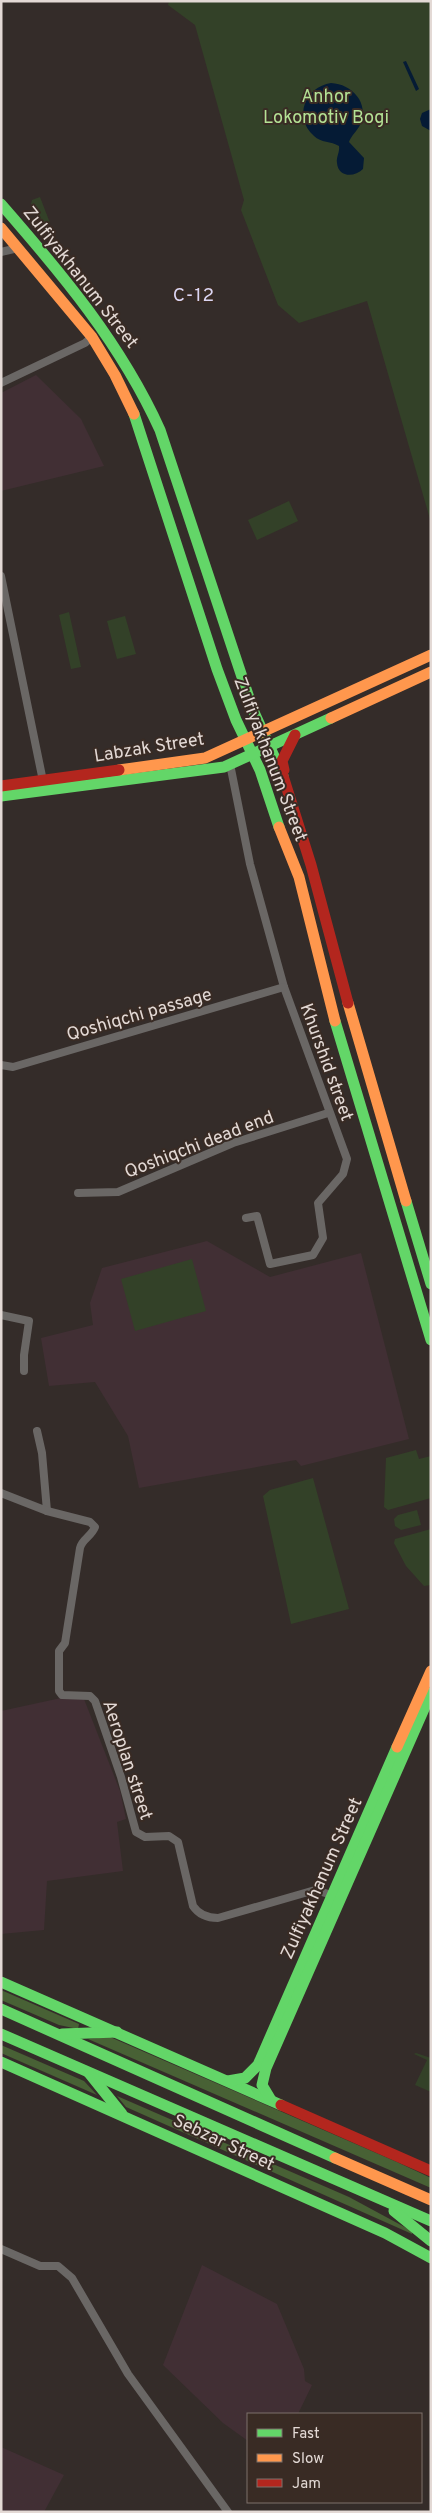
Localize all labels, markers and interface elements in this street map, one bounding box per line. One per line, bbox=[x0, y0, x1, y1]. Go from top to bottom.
park label: Anhor Lokomotiv Bogi bbox=[263, 86, 389, 130]
street label: Zulfiyakhanum Street bbox=[17, 202, 143, 354]
district label: C-12 bbox=[173, 284, 215, 308]
street label: Zulfiyakhanum Street bbox=[228, 674, 312, 845]
street label: Labzak Street bbox=[92, 728, 206, 769]
street label: Qoshiqchi passage bbox=[64, 984, 215, 1047]
street label: Khurshid street bbox=[294, 1000, 358, 1125]
street label: Qoshiqchi dead end bbox=[122, 1106, 277, 1184]
street label: Aeroplan street bbox=[96, 1698, 157, 1823]
street label: Zulfiyakhanum Street bbox=[276, 1794, 368, 1963]
street label: Sebzar Street bbox=[169, 2110, 278, 2177]
legend bbox=[247, 2413, 422, 2503]
text: Fast bbox=[292, 2425, 320, 2444]
text: Slow bbox=[292, 2450, 324, 2469]
text: Jam bbox=[292, 2475, 321, 2494]

